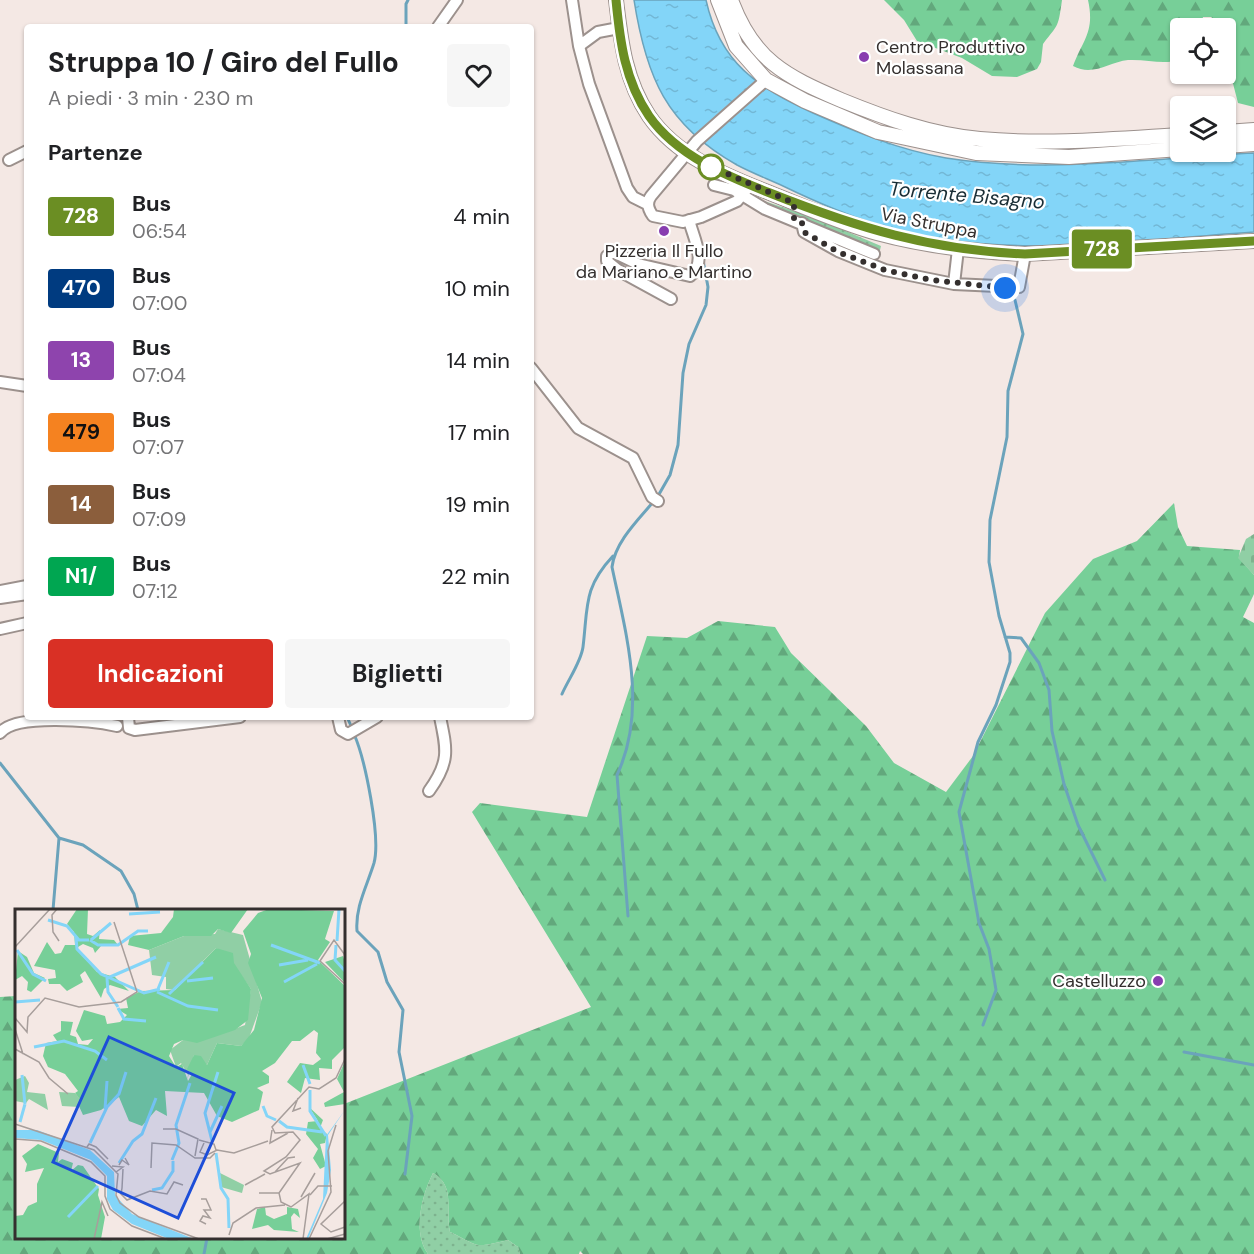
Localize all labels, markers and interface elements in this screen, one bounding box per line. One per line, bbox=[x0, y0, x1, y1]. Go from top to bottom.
map controls bbox=[1170, 18, 1236, 162]
button: locate bbox=[1170, 18, 1236, 84]
place label: Centro Produttivo Molassana bbox=[876, 35, 1025, 80]
text: Struppa 10 / Giro del Fullo bbox=[48, 44, 399, 81]
button: heart bbox=[447, 44, 510, 107]
marker: Centro Produttivo Molassana bbox=[857, 50, 871, 64]
text: A piedi · 3 min · 230 m bbox=[48, 85, 253, 111]
button: layers bbox=[1170, 96, 1236, 162]
text: Partenze bbox=[48, 138, 143, 167]
unlabelled marker bbox=[698, 154, 724, 180]
water label: Torrente Bisagno bbox=[888, 175, 1046, 215]
text: Bus bbox=[132, 189, 171, 218]
text: 728 bbox=[63, 202, 99, 230]
text: 4 min bbox=[453, 202, 510, 231]
street label: Via Struppa bbox=[879, 202, 979, 244]
text: 06:54 bbox=[132, 218, 187, 244]
marker: Pizzeria Il Fullo da Mariano e Martino bbox=[657, 224, 671, 238]
line badge: 728 bbox=[1068, 230, 1136, 268]
text: 728 bbox=[1084, 235, 1120, 263]
place label: Pizzeria Il Fullo da Mariano e Martino bbox=[576, 239, 752, 284]
text: Bus bbox=[132, 261, 171, 290]
your location bbox=[990, 273, 1020, 303]
text: 470 bbox=[61, 274, 101, 302]
text: 10 min bbox=[445, 274, 510, 303]
text: 07:00 bbox=[132, 290, 187, 316]
text: Bus bbox=[132, 333, 171, 362]
text: 13 bbox=[71, 346, 91, 374]
text: 14 min bbox=[446, 346, 510, 375]
text: 07:04 bbox=[132, 362, 186, 388]
text: Bus bbox=[132, 405, 171, 434]
text: 479 bbox=[62, 418, 100, 446]
text: 17 min bbox=[448, 418, 510, 447]
text: 07:07 bbox=[132, 434, 184, 460]
text: Bus bbox=[132, 477, 171, 506]
text: 14 bbox=[70, 490, 92, 518]
text: 19 min bbox=[446, 490, 510, 519]
text: 07:09 bbox=[132, 506, 186, 532]
text: Bus bbox=[132, 549, 171, 578]
text: N1/ bbox=[65, 562, 97, 590]
text: 22 min bbox=[441, 562, 510, 591]
text: 07:12 bbox=[132, 578, 178, 604]
button: Indicazioni bbox=[48, 639, 273, 708]
button: Biglietti bbox=[285, 639, 510, 708]
inset map bbox=[15, 909, 345, 1239]
place label: Castelluzzo bbox=[1052, 969, 1146, 993]
marker: Castelluzzo bbox=[1151, 974, 1165, 988]

